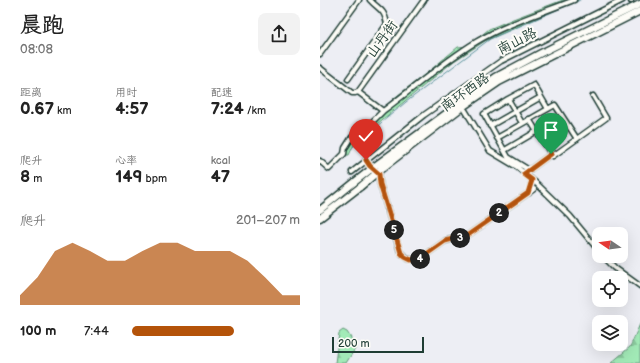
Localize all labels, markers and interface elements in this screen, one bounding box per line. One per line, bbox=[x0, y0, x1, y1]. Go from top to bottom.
text: 晨跑 bbox=[20, 12, 64, 39]
button: share bbox=[258, 13, 300, 55]
street label: 山丹街 bbox=[363, 17, 401, 61]
street label: 南山路 bbox=[494, 24, 540, 58]
text: 08:08 bbox=[20, 41, 53, 57]
street label: 南环西路 bbox=[437, 69, 493, 115]
text: 距离 bbox=[20, 86, 42, 99]
text: 用时 bbox=[115, 86, 137, 99]
text: 配速 bbox=[211, 86, 233, 99]
text: 0.67 bbox=[20, 99, 54, 119]
text: 4:57 bbox=[115, 99, 149, 119]
text: 7:24 bbox=[211, 99, 244, 119]
text: km bbox=[54, 104, 72, 117]
text: /km bbox=[244, 104, 266, 117]
pin bbox=[534, 113, 568, 154]
pin bbox=[349, 119, 383, 160]
icon: arrive bbox=[540, 119, 562, 141]
icon: check bbox=[355, 125, 377, 147]
text: 爬升 bbox=[20, 154, 42, 167]
text: 心率 bbox=[115, 154, 137, 167]
text: kcal bbox=[211, 154, 230, 167]
text: 8 bbox=[20, 167, 30, 187]
text: 149 bbox=[115, 167, 142, 187]
text: 47 bbox=[211, 167, 230, 187]
text: m bbox=[30, 172, 42, 185]
text: bpm bbox=[142, 172, 167, 185]
pin: 2 bbox=[489, 203, 509, 223]
text: 2 bbox=[496, 206, 502, 219]
text: 201–207 m bbox=[236, 212, 300, 228]
text: 爬升 bbox=[20, 213, 46, 229]
pin: 5 bbox=[384, 220, 404, 240]
text: 5 bbox=[391, 223, 397, 236]
north arrow bbox=[592, 227, 628, 263]
map controls bbox=[592, 227, 628, 351]
pin: 3 bbox=[450, 228, 470, 248]
text: 3 bbox=[457, 231, 463, 244]
pin: 4 bbox=[410, 249, 430, 269]
text: 4 bbox=[417, 252, 423, 265]
button: locate bbox=[592, 271, 628, 307]
button: layers bbox=[592, 315, 628, 351]
text: 100 m bbox=[20, 323, 56, 339]
text: 7:44 bbox=[84, 323, 109, 339]
scale bar bbox=[332, 335, 424, 354]
text: 200 m bbox=[338, 337, 370, 350]

